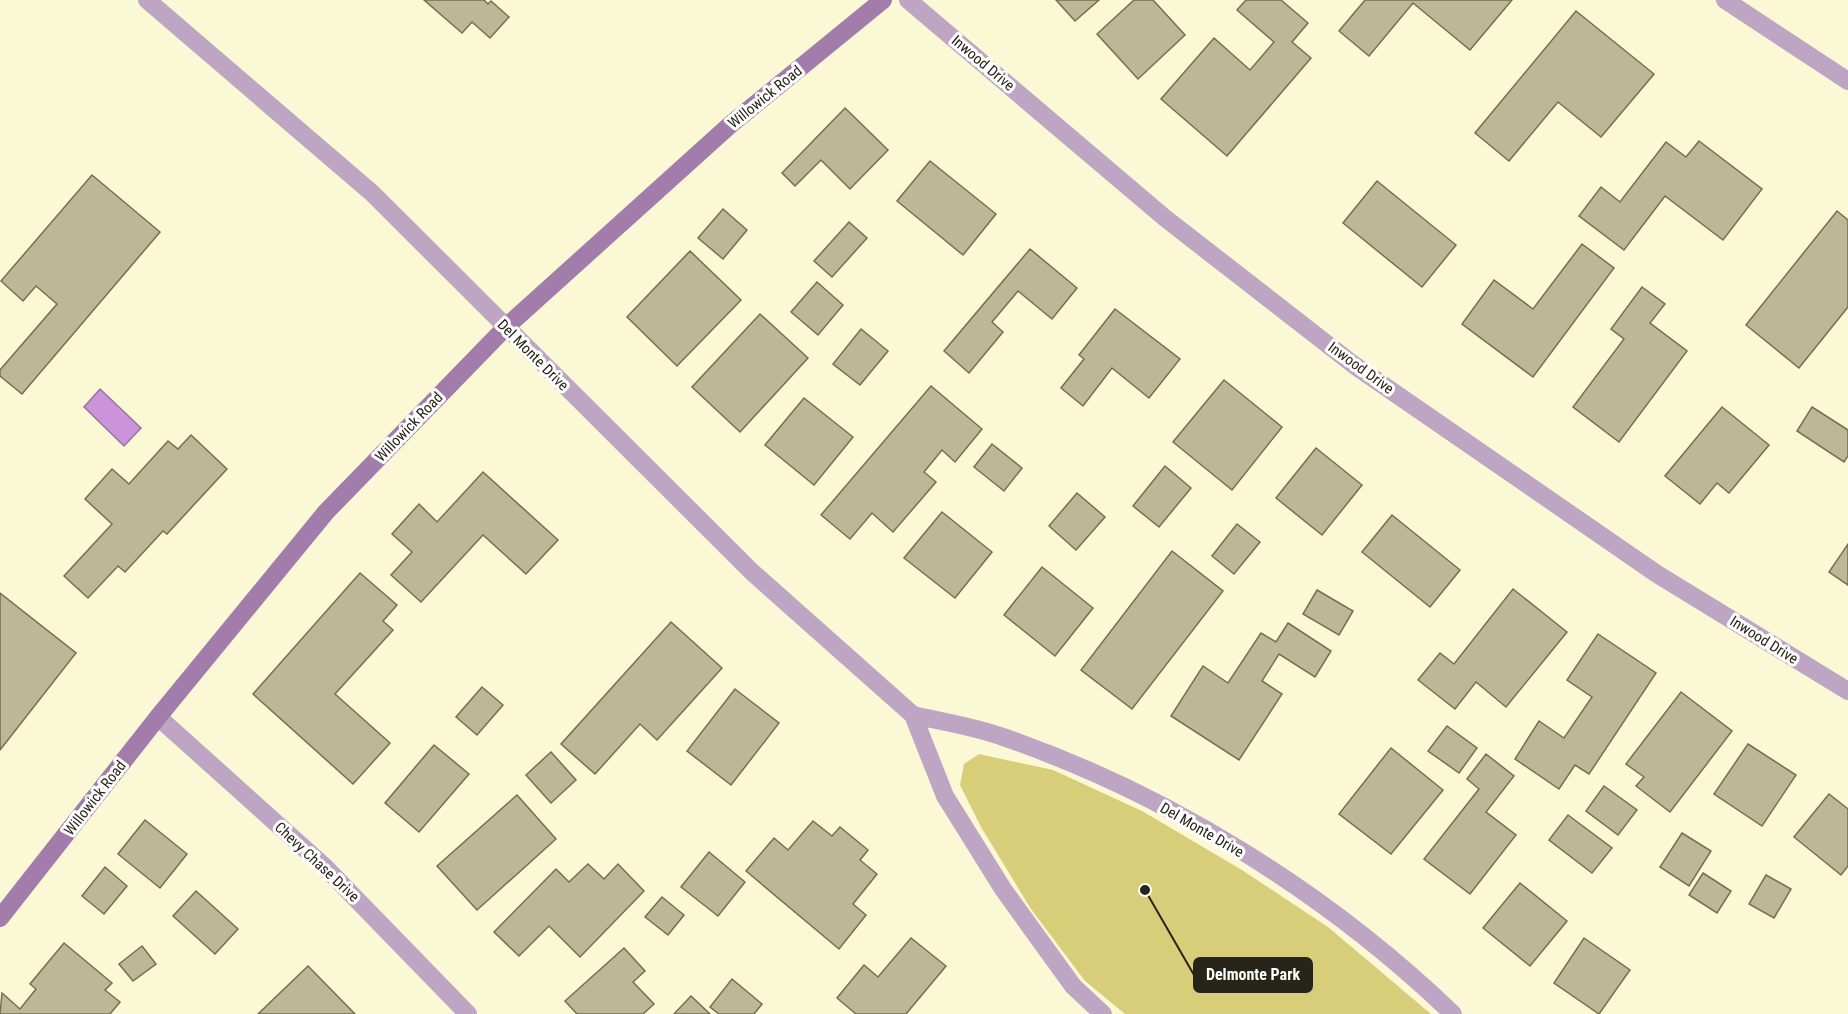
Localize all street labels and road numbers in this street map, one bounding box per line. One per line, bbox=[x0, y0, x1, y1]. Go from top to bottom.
street label: Inwood Drive bbox=[948, 31, 1018, 95]
street label: Willowick Road bbox=[724, 62, 806, 132]
street label: Del Monte Drive bbox=[494, 316, 572, 394]
street label: Inwood Drive bbox=[1325, 338, 1397, 398]
street label: Willowick Road bbox=[371, 388, 447, 466]
street label: Inwood Drive bbox=[1727, 612, 1801, 668]
street label: Willowick Road bbox=[60, 757, 130, 839]
street label: Del Monte Drive bbox=[1157, 799, 1247, 861]
street label: Chevy Chase Drive bbox=[271, 818, 363, 906]

